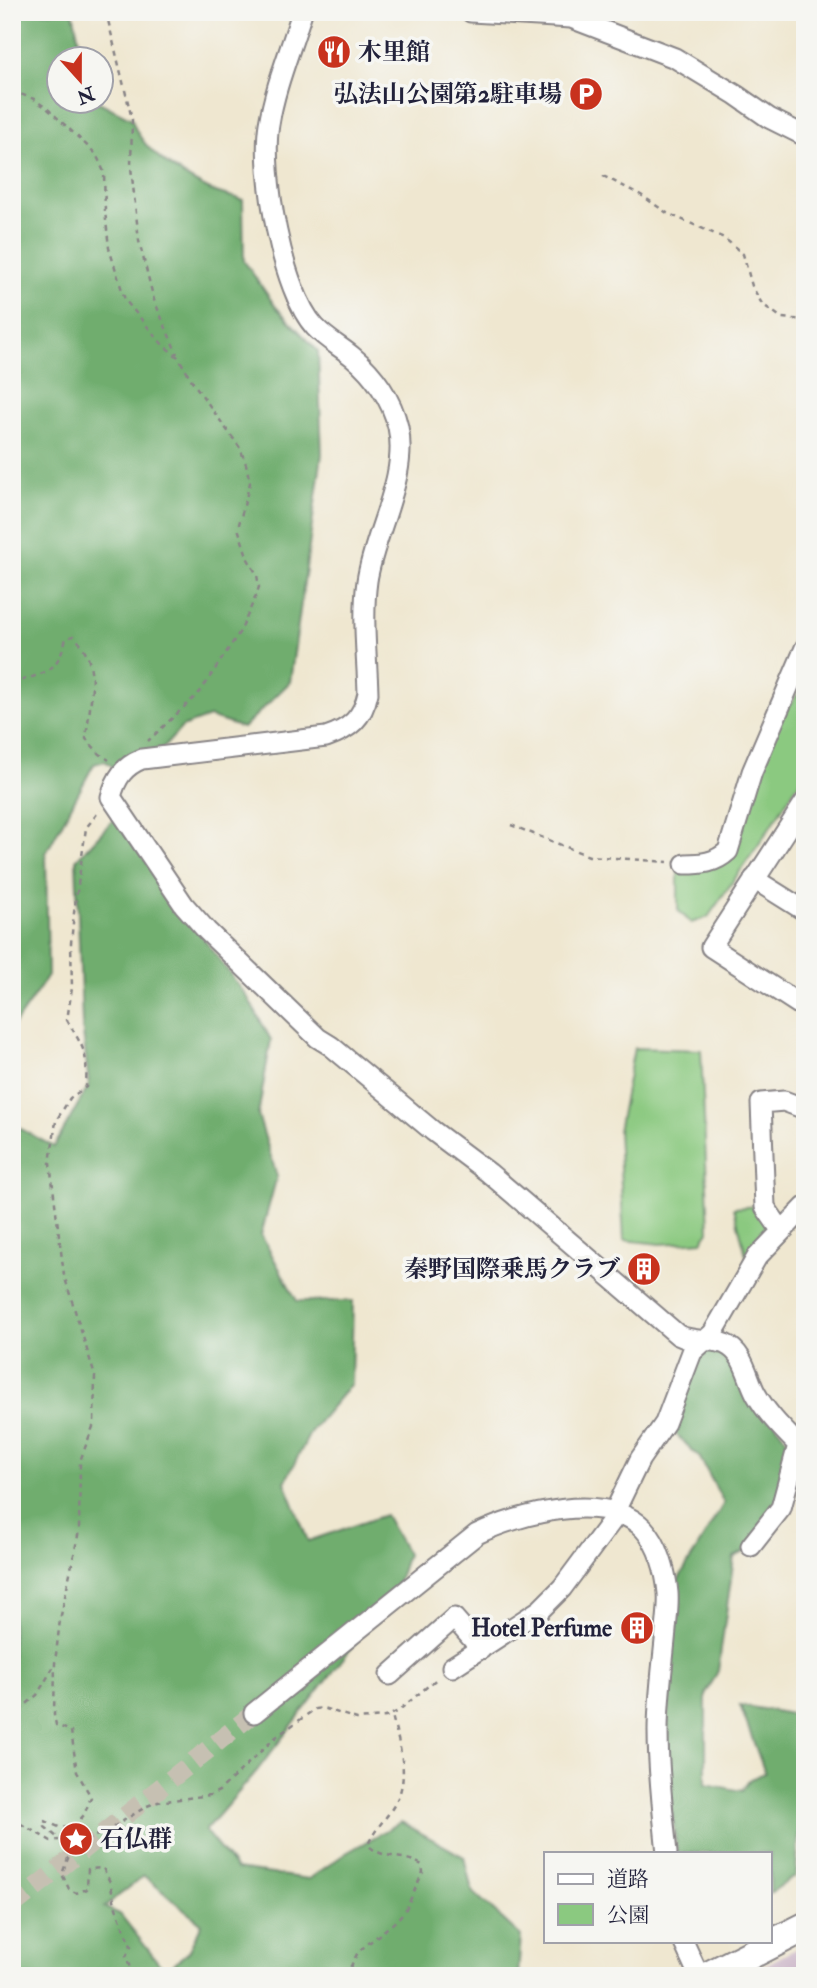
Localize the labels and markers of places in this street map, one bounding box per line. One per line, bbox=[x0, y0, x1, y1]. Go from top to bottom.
restaurant icon: 木里館 bbox=[315, 33, 353, 71]
place label: 木里館 bbox=[358, 37, 430, 68]
parking icon: 弘法山公園第2駐車場 bbox=[567, 75, 605, 113]
place label: 弘法山公園第2駐車場 bbox=[334, 79, 562, 110]
building icon: 秦野国際乗馬クラブ bbox=[625, 1250, 663, 1288]
place label: 秦野国際乗馬クラブ bbox=[404, 1254, 620, 1285]
building icon: Hotel Perfume bbox=[618, 1609, 656, 1647]
place label: Hotel Perfume bbox=[471, 1613, 612, 1644]
place icon: 石仏群 bbox=[57, 1820, 95, 1858]
place label: 石仏群 bbox=[100, 1824, 172, 1855]

